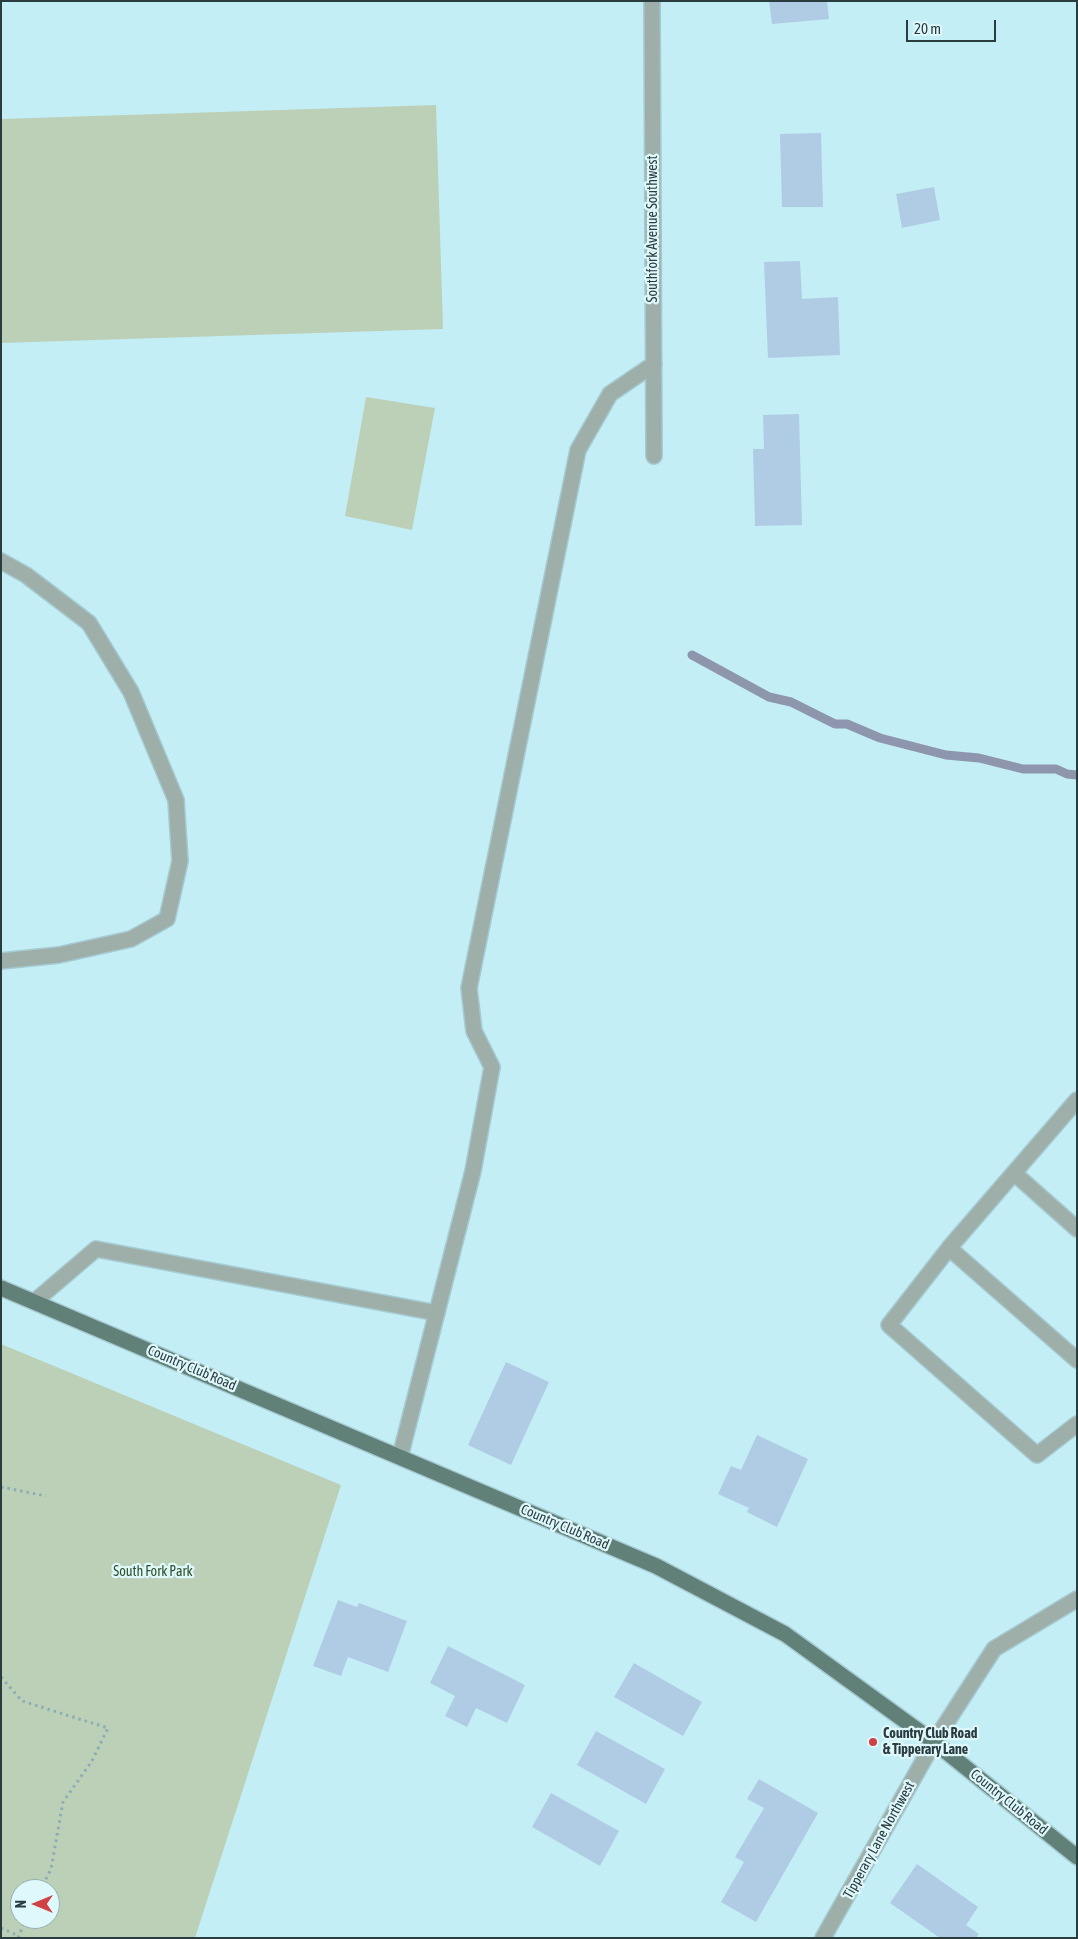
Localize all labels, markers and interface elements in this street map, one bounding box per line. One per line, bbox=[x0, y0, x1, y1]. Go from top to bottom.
scale bar bbox=[908, 10, 998, 42]
text: 20 m bbox=[914, 20, 941, 37]
street label: Southfork Avenue Southwest bbox=[645, 156, 661, 302]
street label: Country Club Road bbox=[145, 1342, 239, 1394]
street label: Country Club Road bbox=[518, 1501, 612, 1553]
park label: South Fork Park bbox=[113, 1564, 193, 1580]
place label: Country Club Road & Tipperary Lane bbox=[883, 1726, 977, 1758]
marker: Country Club Road & Tipperary Lane bbox=[867, 1736, 879, 1748]
street label: Country Club Road bbox=[967, 1766, 1051, 1838]
street label: Tipperary Lane Northwest bbox=[840, 1779, 918, 1901]
north arrow bbox=[10, 1879, 60, 1929]
text: N bbox=[13, 1900, 29, 1908]

